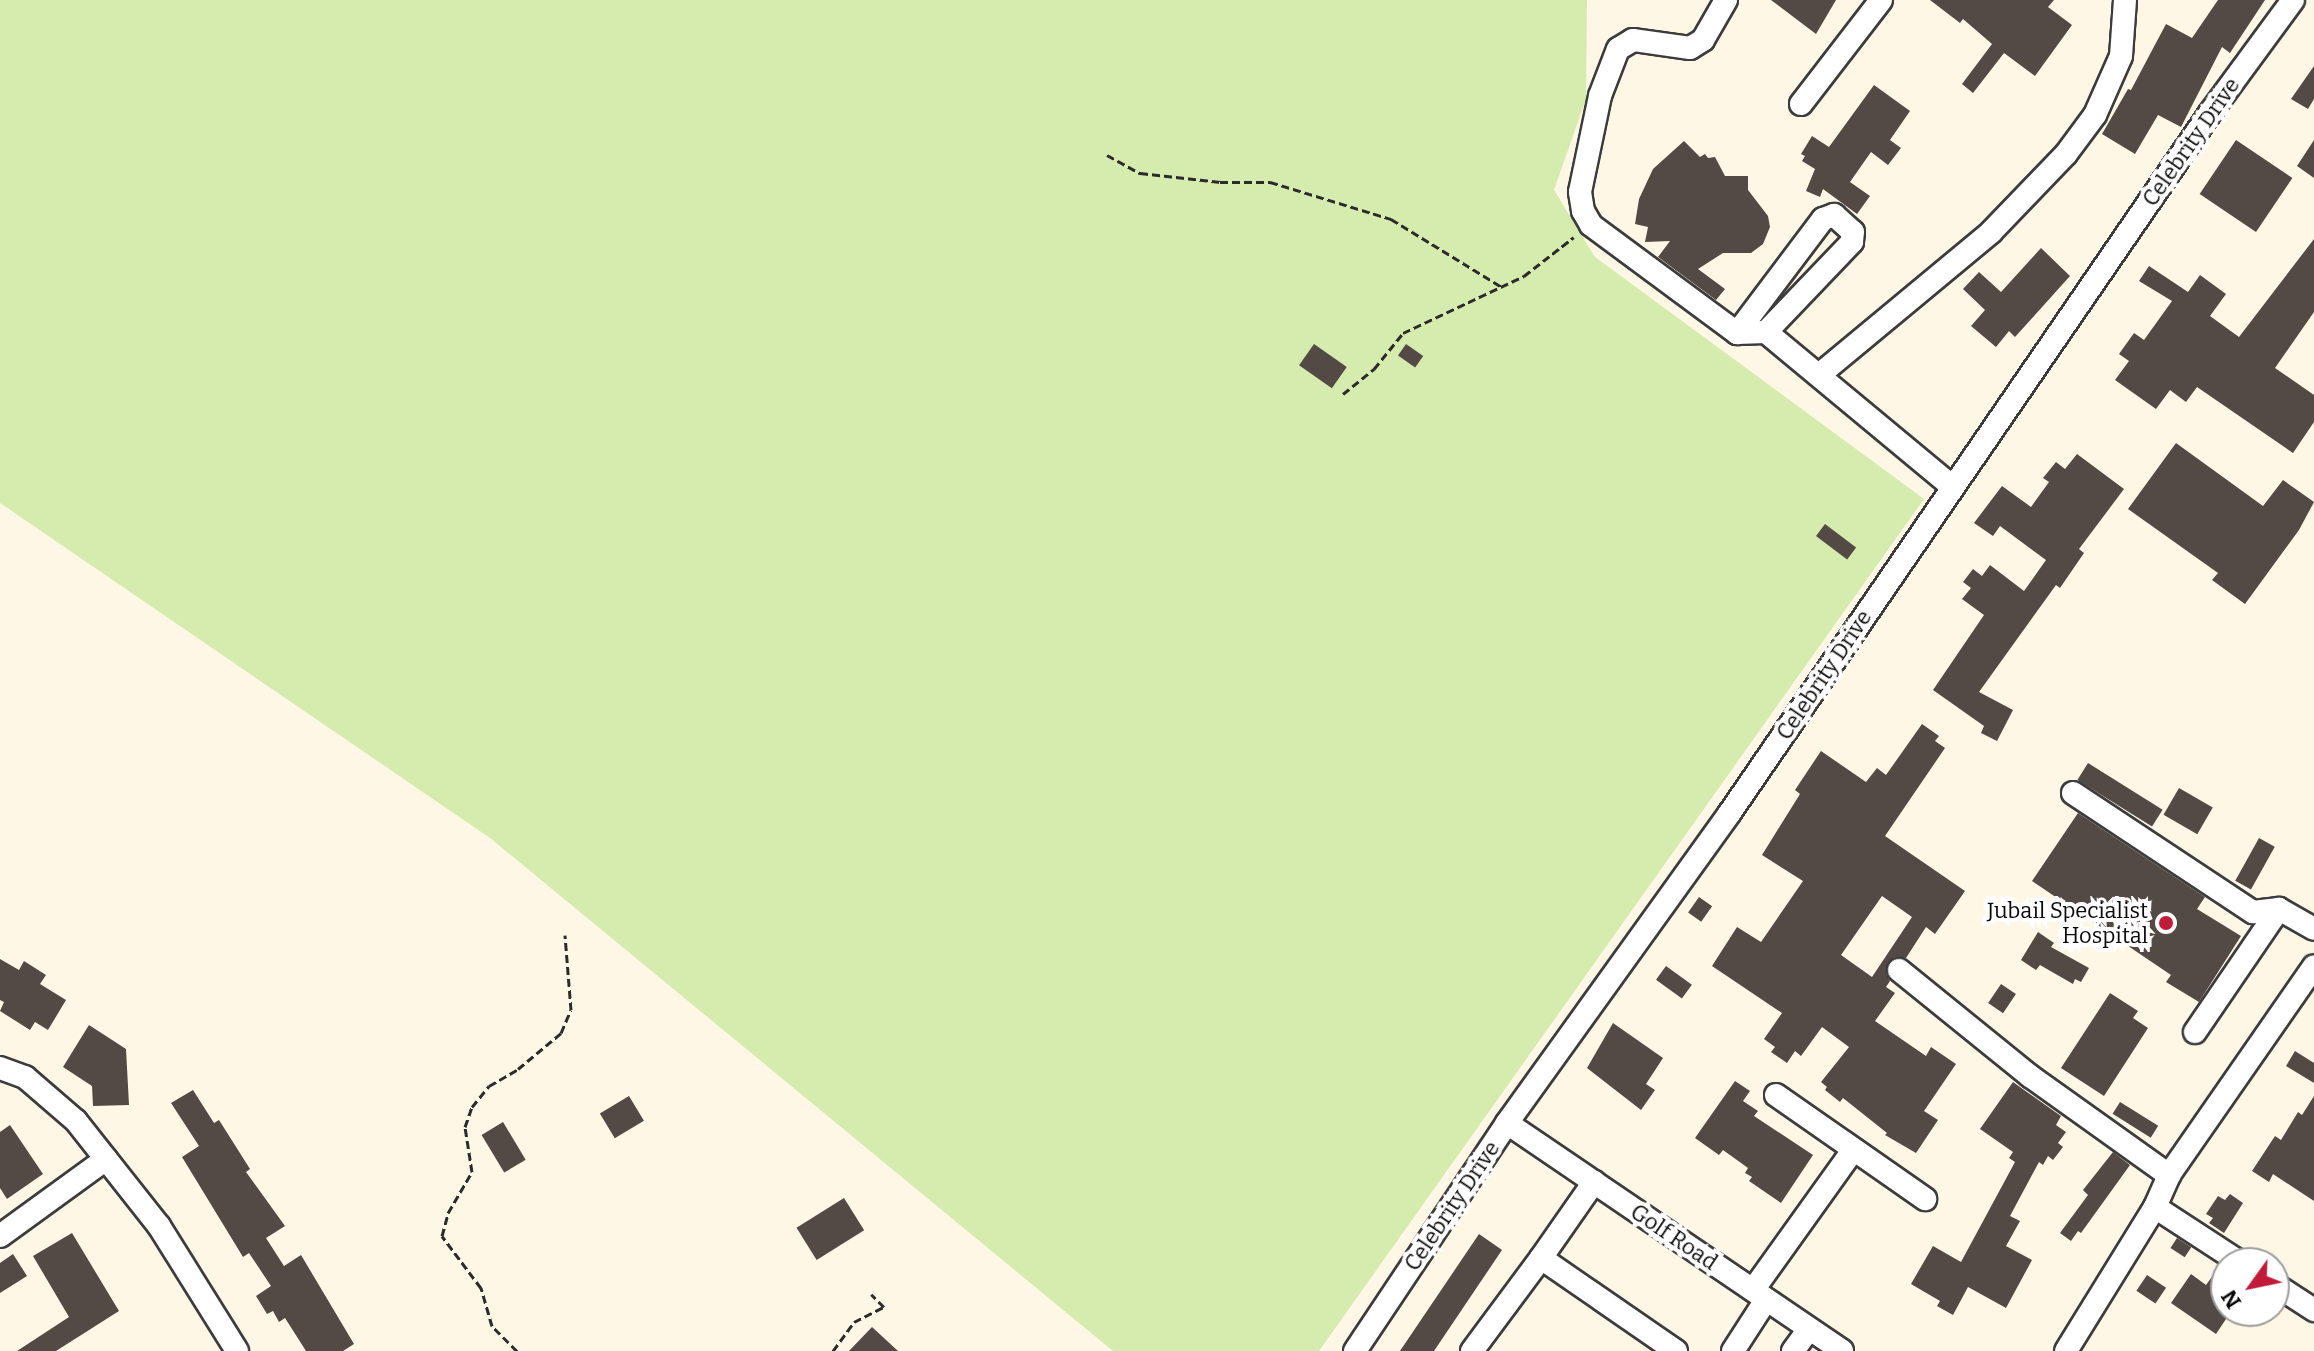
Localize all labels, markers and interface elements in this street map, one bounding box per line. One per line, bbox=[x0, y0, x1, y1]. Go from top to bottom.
street label: Celebrity Drive bbox=[2137, 73, 2245, 211]
street label: Celebrity Drive bbox=[1771, 605, 1877, 745]
place label: Jubail Specialist Hospital bbox=[1987, 897, 2148, 948]
marker: Jubail Specialist Hospital bbox=[2155, 912, 2177, 934]
street label: Celebrity Drive bbox=[1399, 1136, 1505, 1276]
street label: Golf Road bbox=[1626, 1198, 1722, 1276]
north arrow bbox=[2210, 1247, 2290, 1327]
text: N bbox=[2215, 1285, 2247, 1314]

